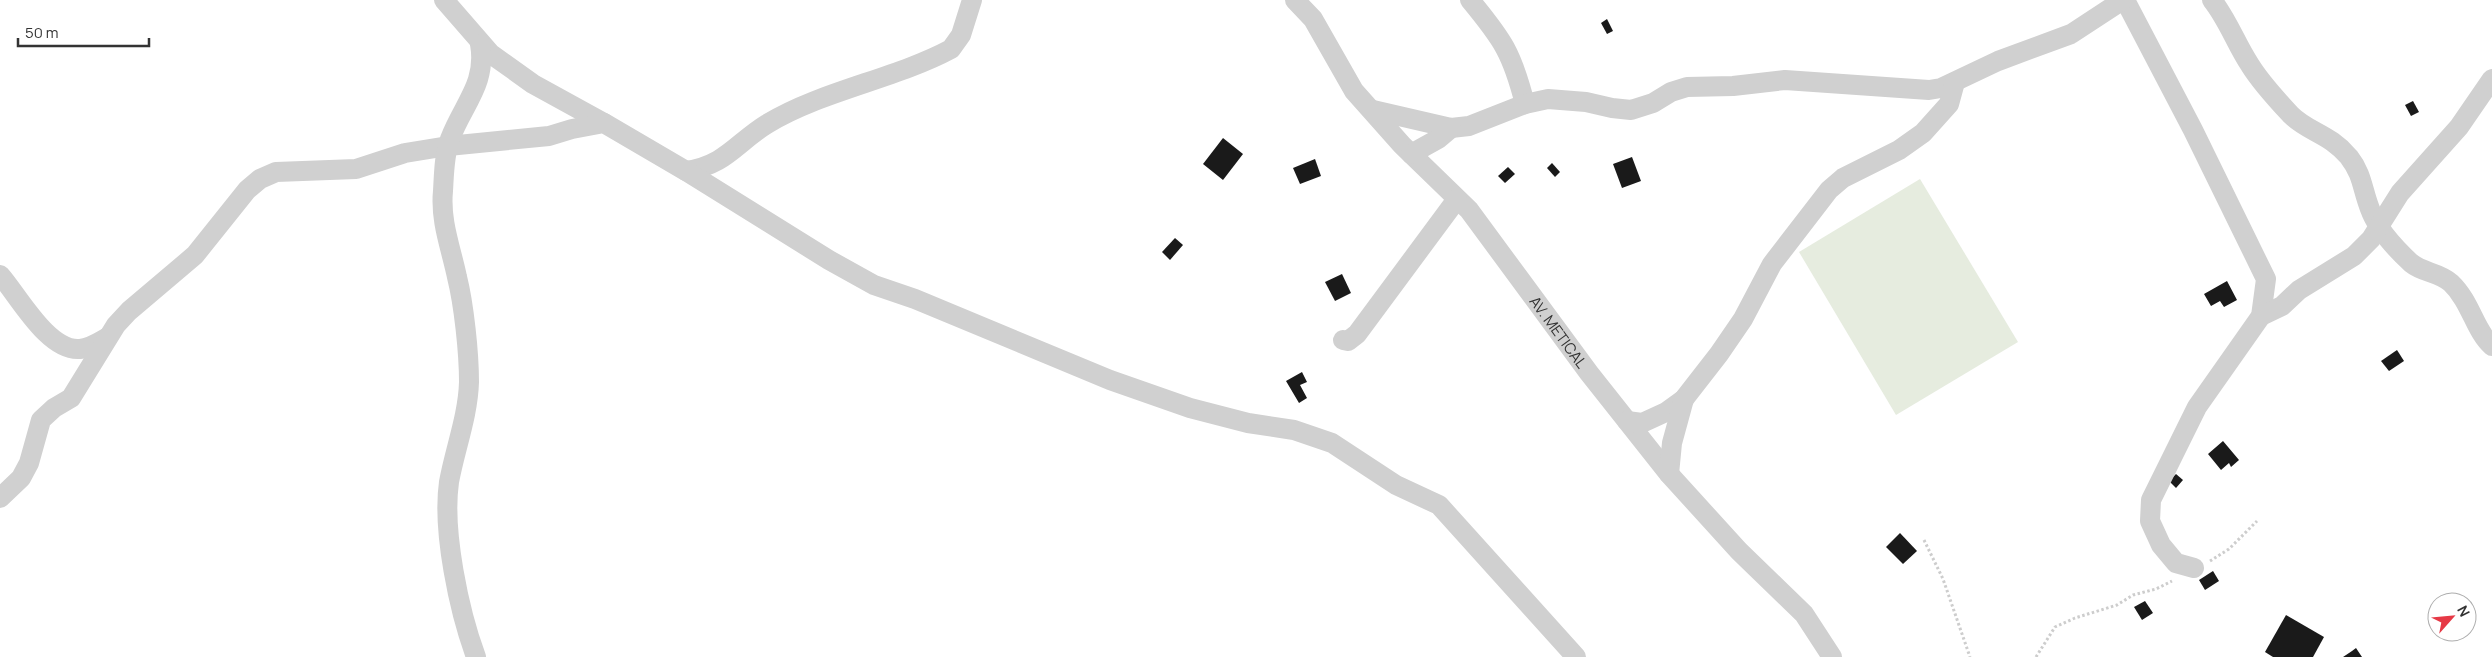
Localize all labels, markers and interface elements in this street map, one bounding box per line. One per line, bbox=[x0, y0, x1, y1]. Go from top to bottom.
scale bar bbox=[18, 15, 149, 47]
text: 50 m bbox=[25, 22, 59, 43]
street label: AV. METICAL bbox=[1525, 292, 1592, 372]
north arrow bbox=[2427, 592, 2477, 642]
text: N bbox=[2453, 602, 2475, 620]

